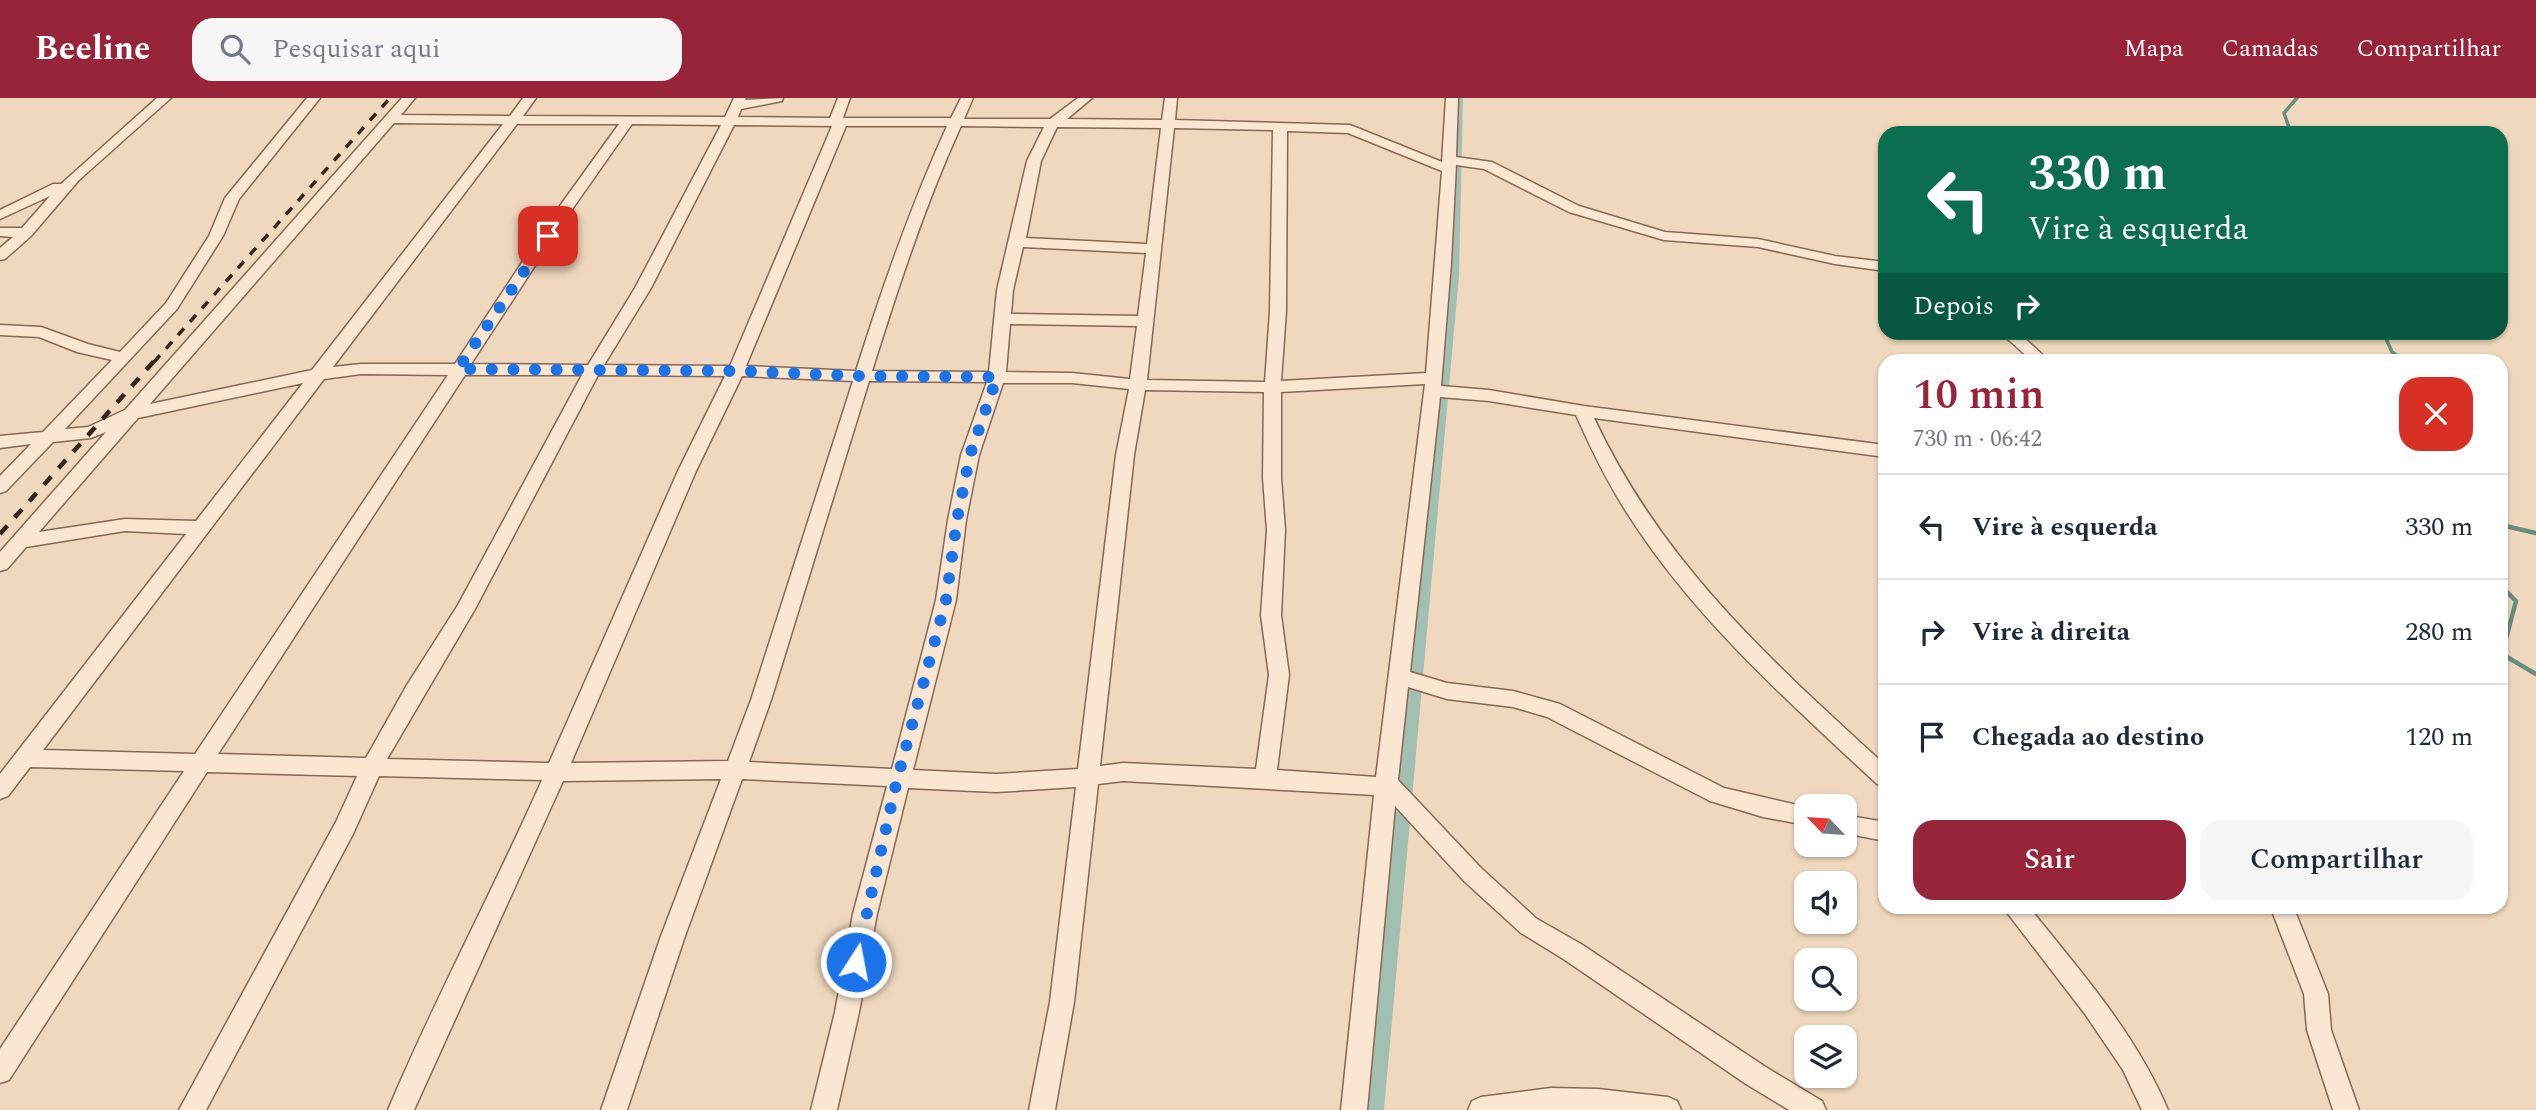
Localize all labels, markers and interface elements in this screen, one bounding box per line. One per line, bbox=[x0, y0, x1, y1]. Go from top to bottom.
search box bbox=[192, 18, 682, 81]
text: Beeline bbox=[35, 24, 150, 74]
text: Pesquisar aqui bbox=[272, 29, 440, 69]
icon: search bbox=[216, 30, 254, 68]
text: Mapa bbox=[2124, 31, 2184, 67]
text: Camadas bbox=[2222, 31, 2319, 67]
text: Compartilhar bbox=[2357, 31, 2501, 67]
text: 330 m bbox=[2028, 137, 2167, 212]
icon: left bbox=[1913, 154, 2004, 245]
text: Vire à esquerda bbox=[2028, 205, 2248, 254]
pin bbox=[518, 206, 578, 266]
icon: arrive bbox=[529, 217, 567, 255]
text: Depois bbox=[1913, 286, 1994, 326]
icon: right bbox=[2008, 287, 2046, 325]
text: 10 min bbox=[1913, 364, 2045, 427]
button: close bbox=[2399, 377, 2473, 451]
text: 730 m · 06:42 bbox=[1913, 422, 2042, 457]
text: Vire à esquerda bbox=[1972, 507, 2158, 547]
text: 330 m bbox=[2405, 507, 2473, 547]
icon: left bbox=[1913, 508, 1951, 546]
text: Vire à direita bbox=[1972, 612, 2130, 652]
text: 280 m bbox=[2405, 612, 2473, 652]
icon: right bbox=[1913, 613, 1951, 651]
text: Chegada ao destino bbox=[1972, 717, 2204, 757]
text: 120 m bbox=[2405, 717, 2473, 757]
icon: arrive bbox=[1913, 718, 1951, 756]
north arrow bbox=[1794, 794, 1857, 858]
map controls bbox=[1794, 794, 1857, 1088]
button: Sair bbox=[1913, 820, 2186, 900]
button: Compartilhar bbox=[2200, 820, 2473, 900]
button: sound bbox=[1794, 871, 1857, 934]
position arrow bbox=[819, 925, 893, 999]
button: search bbox=[1794, 948, 1857, 1011]
button: layers bbox=[1794, 1025, 1857, 1088]

